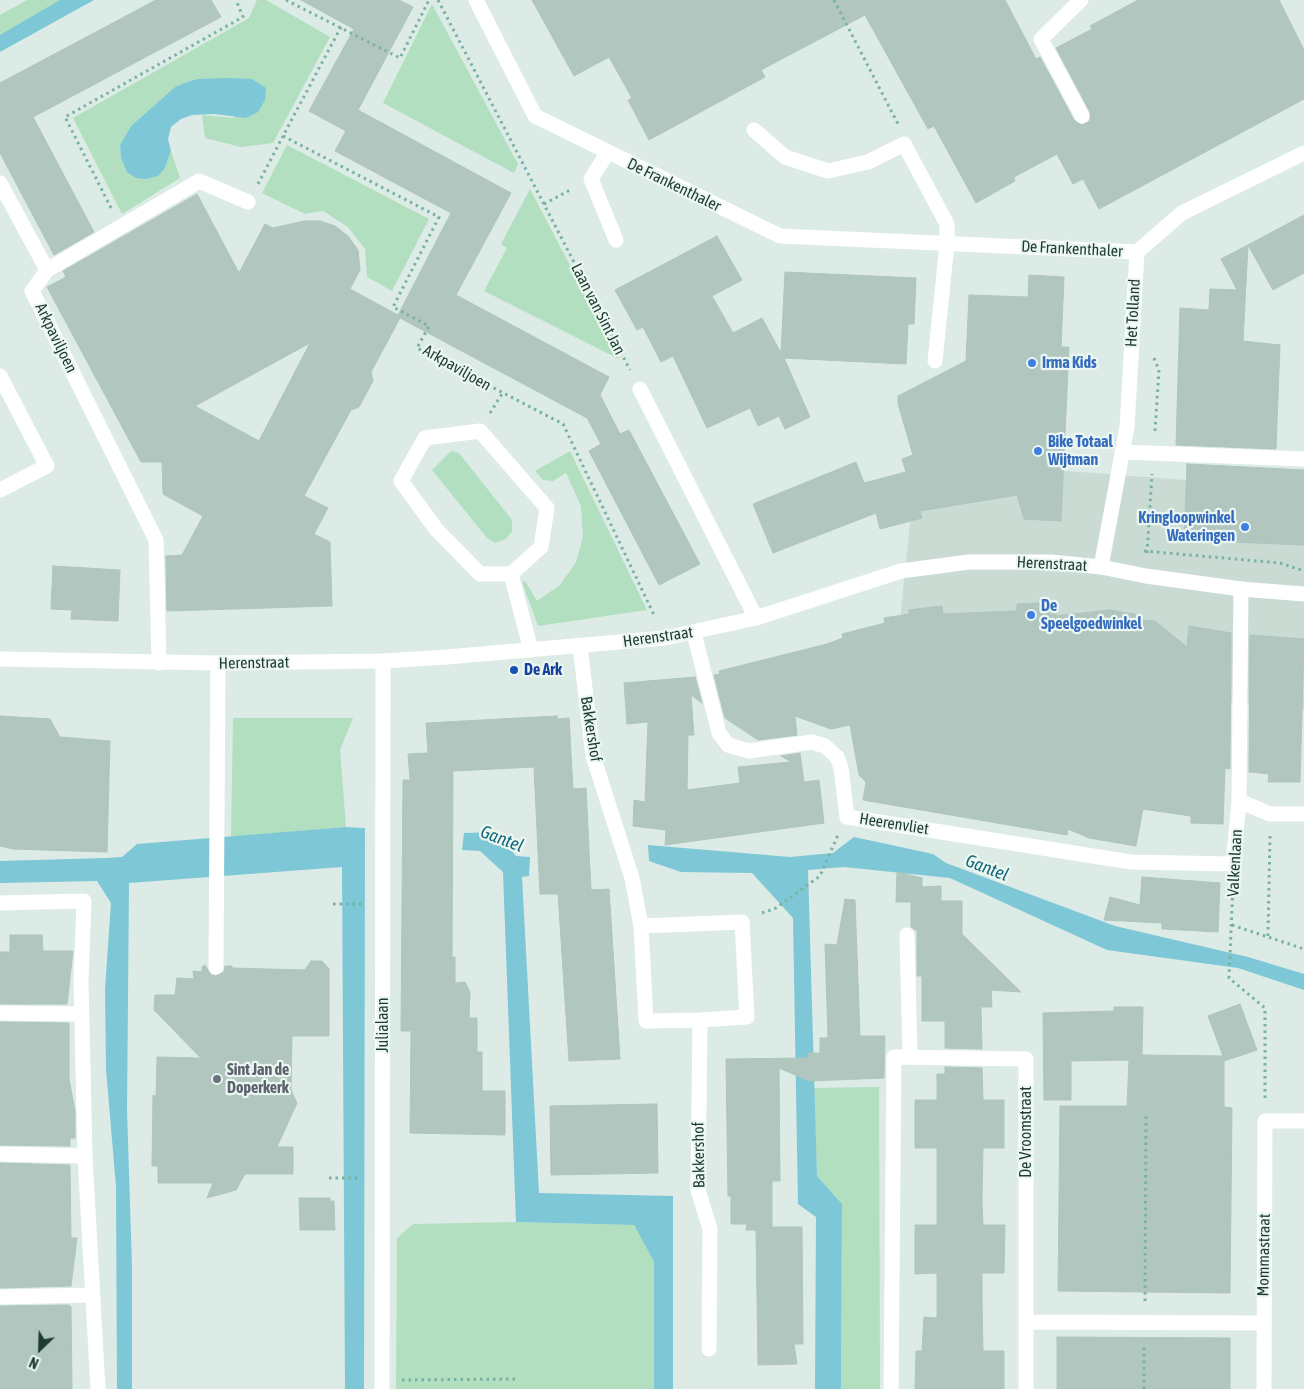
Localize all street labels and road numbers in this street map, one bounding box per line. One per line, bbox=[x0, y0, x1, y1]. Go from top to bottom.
street label: De Frankenthaler bbox=[624, 154, 724, 216]
street label: De Frankenthaler bbox=[1021, 237, 1123, 261]
street label: Laan van Sint Jan bbox=[567, 260, 629, 358]
street label: Het Tolland bbox=[1122, 278, 1144, 348]
street label: Arkpaviljoen bbox=[31, 300, 81, 376]
street label: Arkpaviljoen bbox=[420, 341, 494, 395]
street label: Herenstraat bbox=[1016, 553, 1088, 575]
street label: Herenstraat bbox=[622, 623, 694, 651]
street label: Herenstraat bbox=[219, 653, 289, 673]
street label: Bakkershof bbox=[576, 695, 606, 763]
street label: Heerenvliet bbox=[858, 809, 930, 839]
street label: Valkenlaan bbox=[1224, 829, 1246, 897]
street label: Julialaan bbox=[373, 997, 393, 1053]
street label: De Vroomstraat bbox=[1016, 1086, 1036, 1178]
street label: Bakkershof bbox=[689, 1122, 709, 1188]
street label: Mommastraat bbox=[1254, 1213, 1274, 1297]

